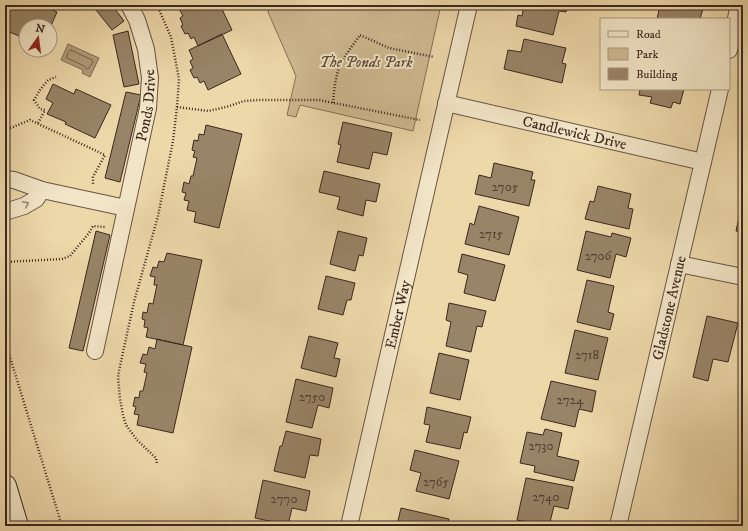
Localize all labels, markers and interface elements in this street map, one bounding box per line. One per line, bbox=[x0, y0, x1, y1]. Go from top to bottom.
north arrow bbox=[18, 18, 58, 58]
legend bbox=[600, 18, 730, 90]
text: N bbox=[34, 21, 46, 37]
text: Road bbox=[636, 27, 661, 42]
text: Park bbox=[636, 47, 658, 62]
park label: The Ponds Park bbox=[320, 53, 413, 72]
text: Building bbox=[636, 67, 677, 82]
street label: Ponds Drive bbox=[131, 68, 160, 143]
street label: Candlewick Drive bbox=[521, 111, 629, 154]
house number: 2705 bbox=[492, 179, 519, 195]
one-way arrow bbox=[22, 201, 29, 209]
house number: 2715 bbox=[479, 226, 504, 242]
house number: 2706 bbox=[585, 248, 613, 264]
street label: Gladstone Avenue bbox=[648, 254, 690, 362]
street label: Ember Way bbox=[381, 277, 415, 351]
house number: 2718 bbox=[575, 347, 599, 363]
house number: 2750 bbox=[299, 389, 325, 405]
house number: 2724 bbox=[557, 392, 584, 408]
house number: 2730 bbox=[529, 438, 553, 454]
house number: 2765 bbox=[423, 474, 450, 490]
house number: 2740 bbox=[532, 489, 560, 505]
house number: 2770 bbox=[271, 491, 297, 507]

